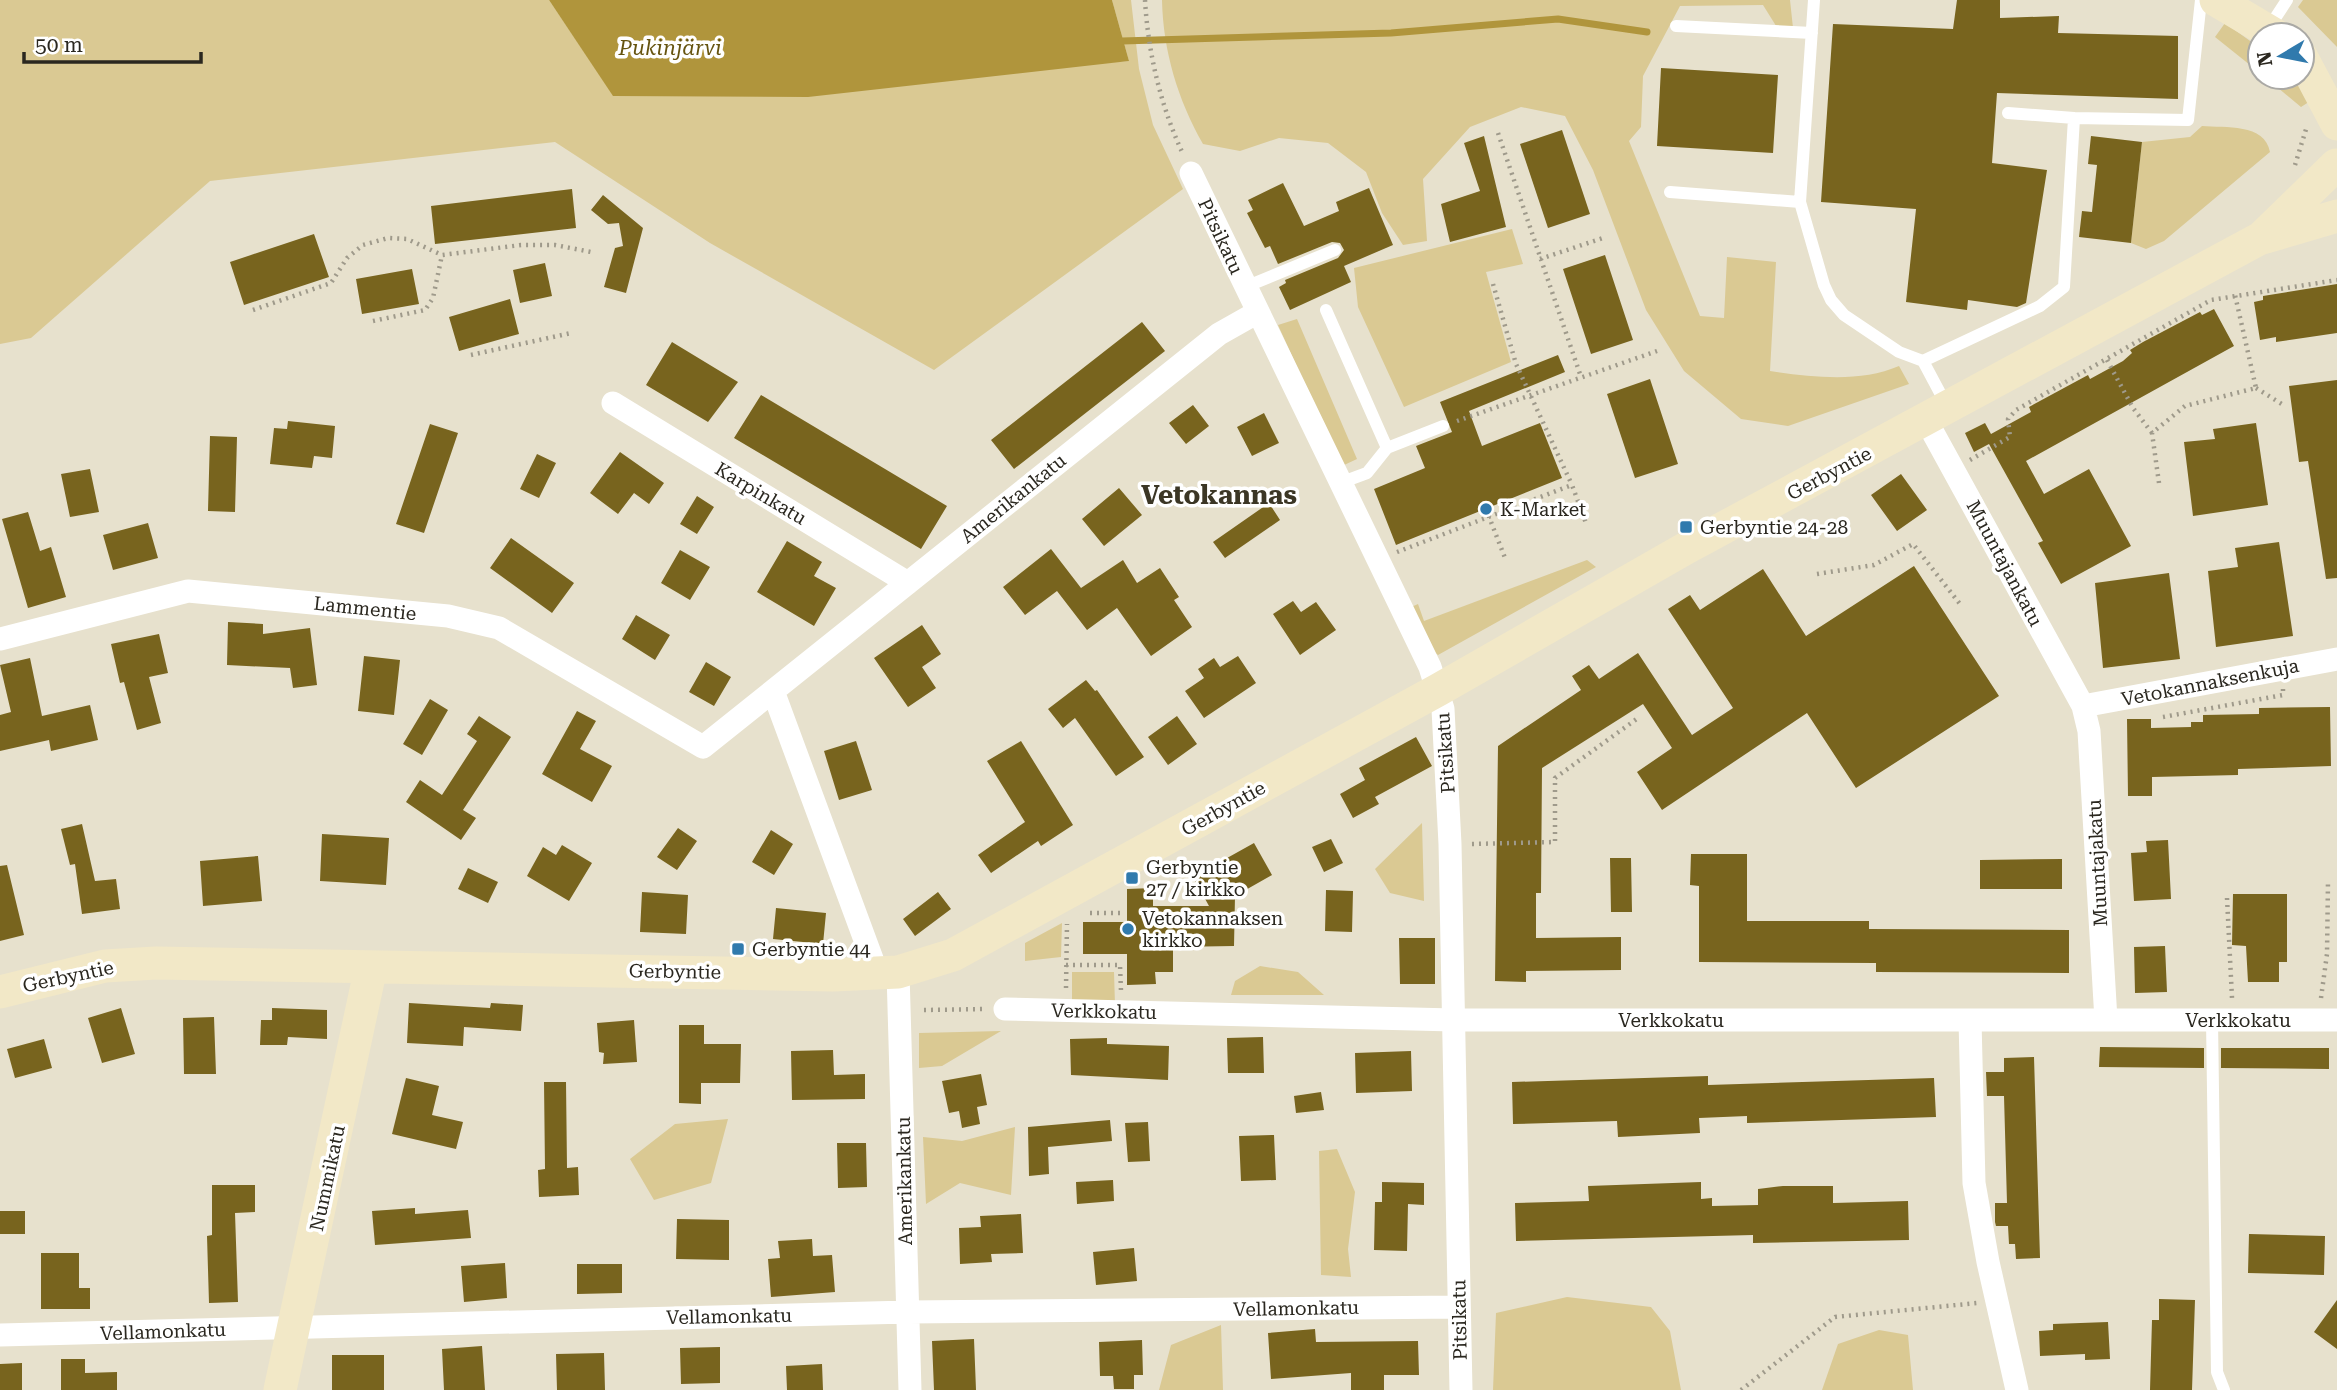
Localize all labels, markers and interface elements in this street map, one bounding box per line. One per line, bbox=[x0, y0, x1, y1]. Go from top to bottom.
scale bar bbox=[24, 21, 201, 65]
north arrow bbox=[2246, 21, 2316, 91]
text: 50 m bbox=[35, 33, 83, 57]
water label: Pukinjärvi bbox=[618, 36, 721, 60]
text: N bbox=[2252, 49, 2277, 68]
street label: Pitsikatu bbox=[1193, 195, 1248, 278]
street label: Gerbyntie bbox=[1783, 442, 1875, 505]
street label: Amerikankatu bbox=[956, 449, 1071, 548]
street label: Karpinkatu bbox=[711, 457, 811, 530]
district label: Vetokannas bbox=[1141, 480, 1297, 510]
street label: Muuntajankatu bbox=[1962, 496, 2048, 630]
place label: K-Market bbox=[1500, 498, 1586, 521]
marker: K-Market bbox=[1478, 501, 1494, 517]
place label: Gerbyntie 24-28 bbox=[1700, 516, 1848, 539]
marker: Gerbyntie 24-28 bbox=[1678, 519, 1694, 535]
street label: Lammentie bbox=[312, 592, 417, 625]
street label: Vetokannaksenkuja bbox=[2119, 654, 2302, 711]
street label: Pitsikatu bbox=[1431, 712, 1460, 794]
street label: Gerbyntie bbox=[1177, 776, 1269, 841]
street label: Muuntajakatu bbox=[2083, 799, 2112, 927]
place label: Gerbyntie 27 / kirkko bbox=[1146, 856, 1246, 901]
marker: Gerbyntie 27 / kirkko bbox=[1124, 870, 1140, 886]
place label: Vetokannaksen kirkko bbox=[1142, 907, 1283, 952]
marker: Vetokannaksen kirkko bbox=[1120, 921, 1136, 937]
place label: Gerbyntie 44 bbox=[752, 938, 871, 961]
marker: Gerbyntie 44 bbox=[730, 941, 746, 957]
street label: Gerbyntie bbox=[21, 956, 116, 997]
street label: Gerbyntie bbox=[629, 959, 721, 984]
street label: Verkkokatu bbox=[1051, 999, 1157, 1024]
street label: Verkkokatu bbox=[1618, 1009, 1724, 1032]
street label: Verkkokatu bbox=[2185, 1009, 2291, 1032]
street label: Amerikankatu bbox=[892, 1116, 917, 1246]
street label: Nummikatu bbox=[305, 1123, 350, 1233]
street label: Pitsikatu bbox=[1447, 1279, 1472, 1361]
street label: Vellamonkatu bbox=[1233, 1296, 1359, 1321]
street label: Vellamonkatu bbox=[666, 1304, 792, 1329]
street label: Vellamonkatu bbox=[100, 1318, 226, 1345]

